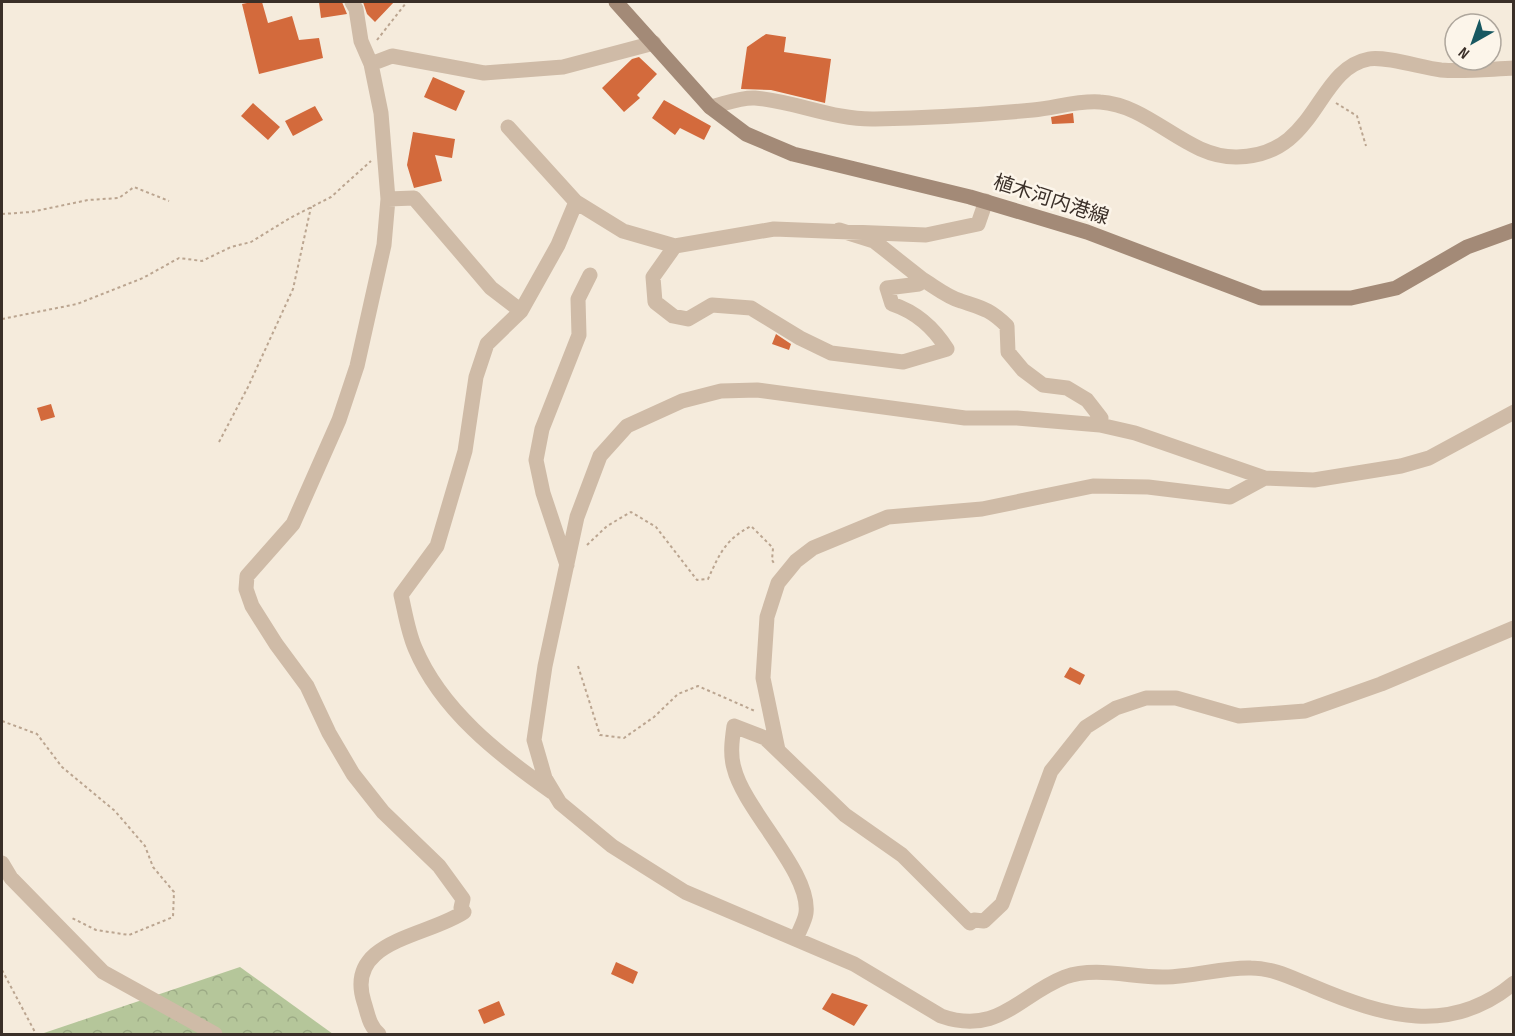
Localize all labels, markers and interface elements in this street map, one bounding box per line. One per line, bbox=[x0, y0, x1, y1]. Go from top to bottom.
north arrow bbox=[1443, 12, 1503, 72]
text: N bbox=[1455, 42, 1474, 62]
street label: 植木河内港線 bbox=[990, 170, 1112, 230]

